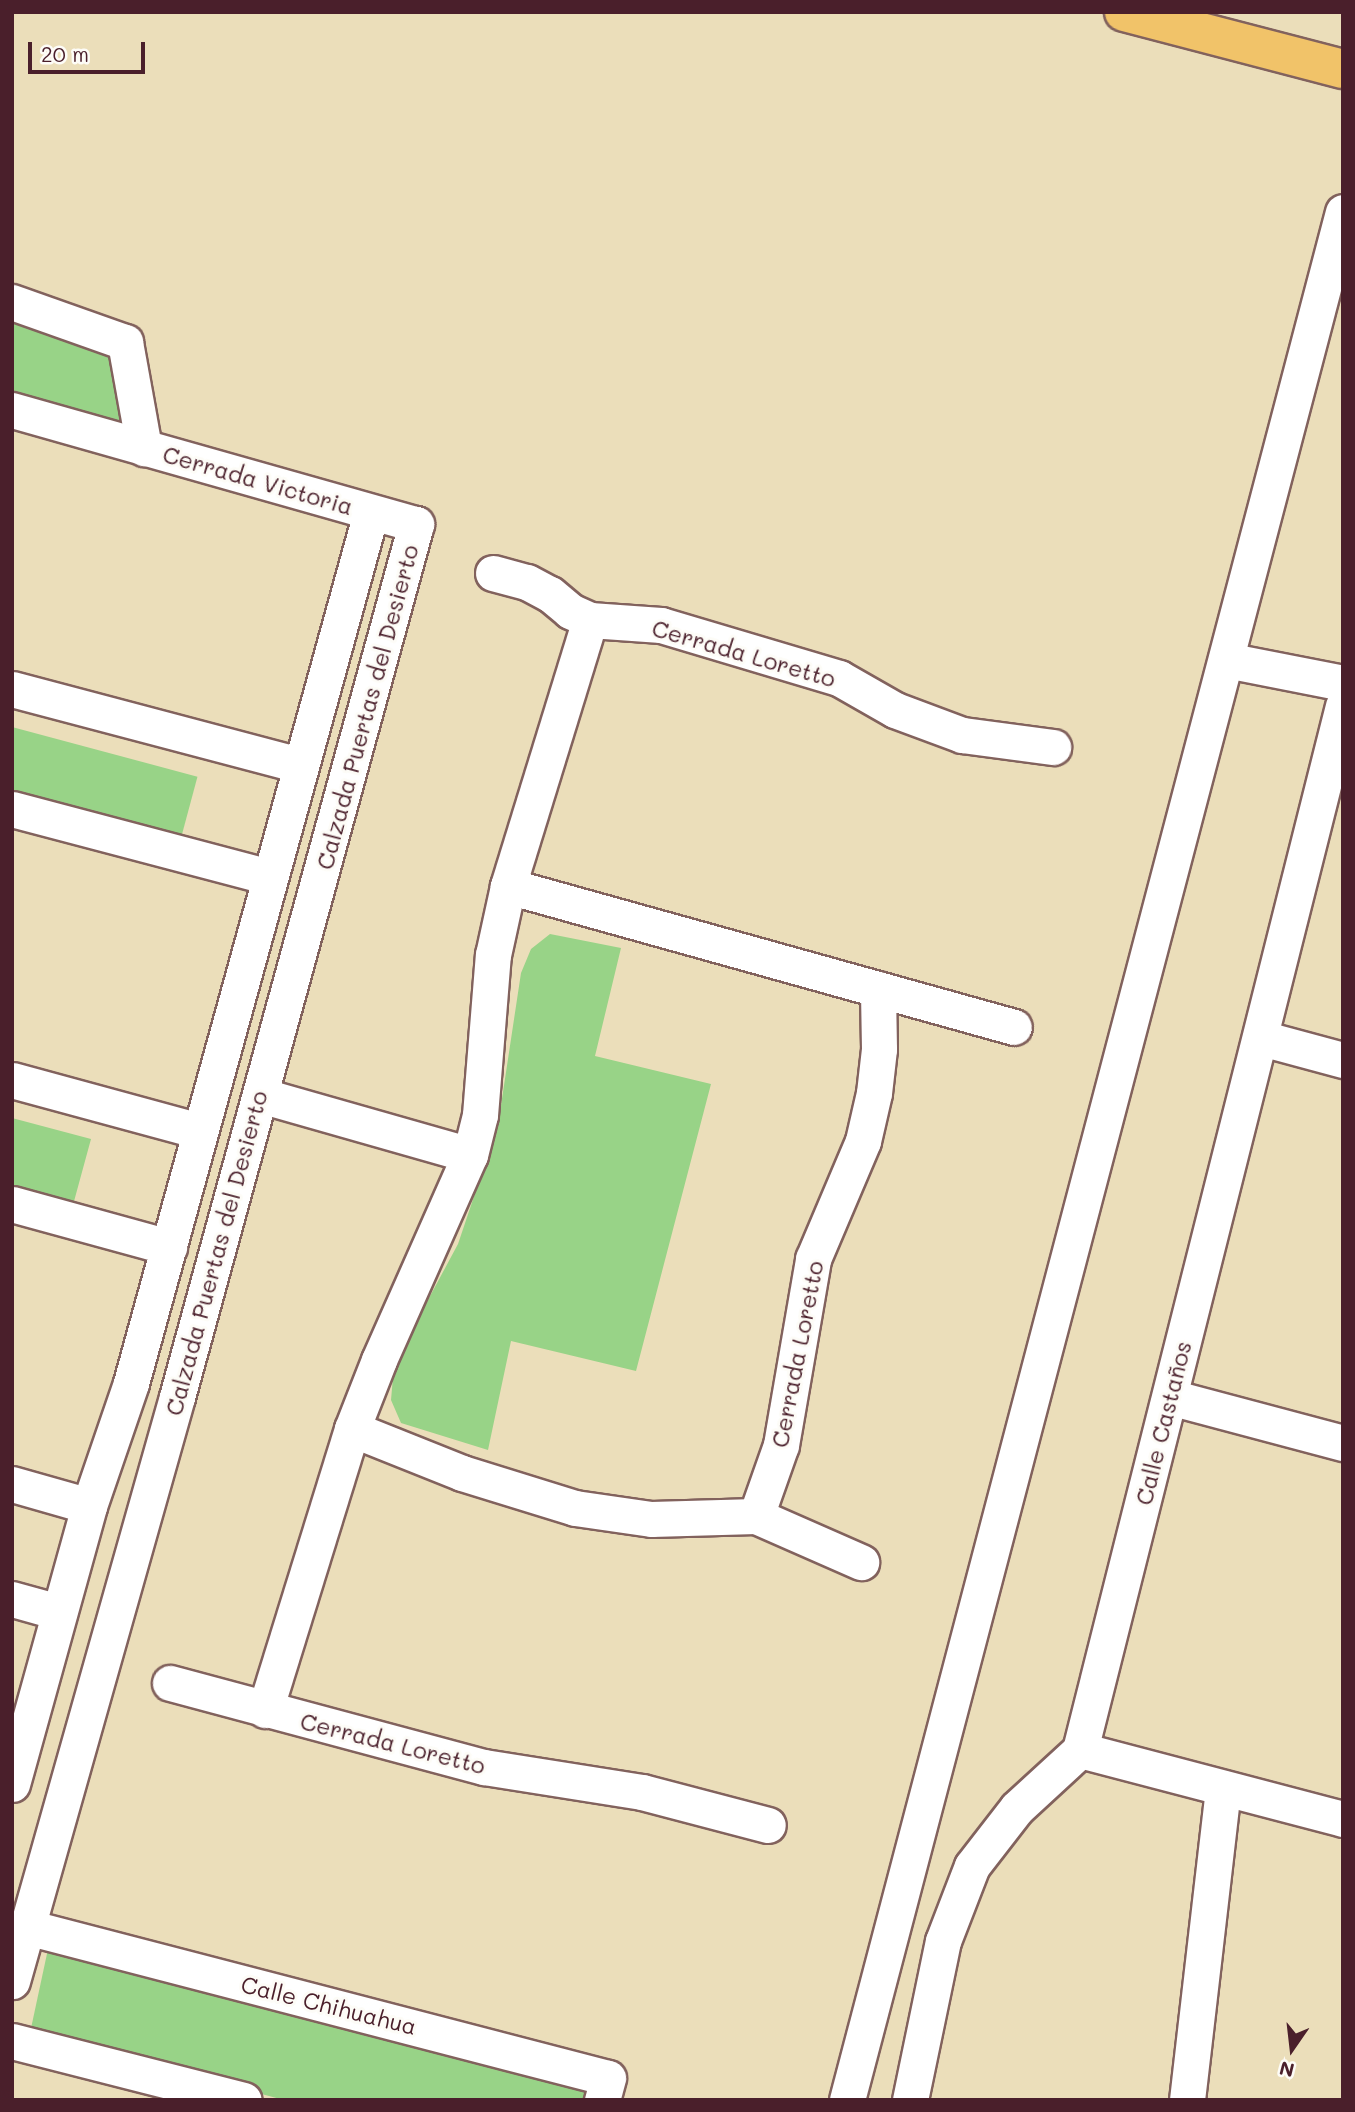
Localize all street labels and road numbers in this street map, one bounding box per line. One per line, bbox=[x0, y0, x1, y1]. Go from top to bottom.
street label: Cerrada Victoria bbox=[160, 440, 356, 520]
street label: Calzada Puertas del Desierto bbox=[310, 542, 424, 872]
street label: Cerrada Loretto bbox=[649, 614, 839, 692]
street label: Calzada Puertas del Desierto bbox=[159, 1088, 273, 1418]
street label: Cerrada Loretto bbox=[765, 1258, 829, 1450]
street label: Calle Castaños bbox=[1129, 1338, 1197, 1508]
street label: Cerrada Loretto bbox=[298, 1707, 488, 1779]
street label: Calle Chihuahua bbox=[238, 1970, 420, 2040]

